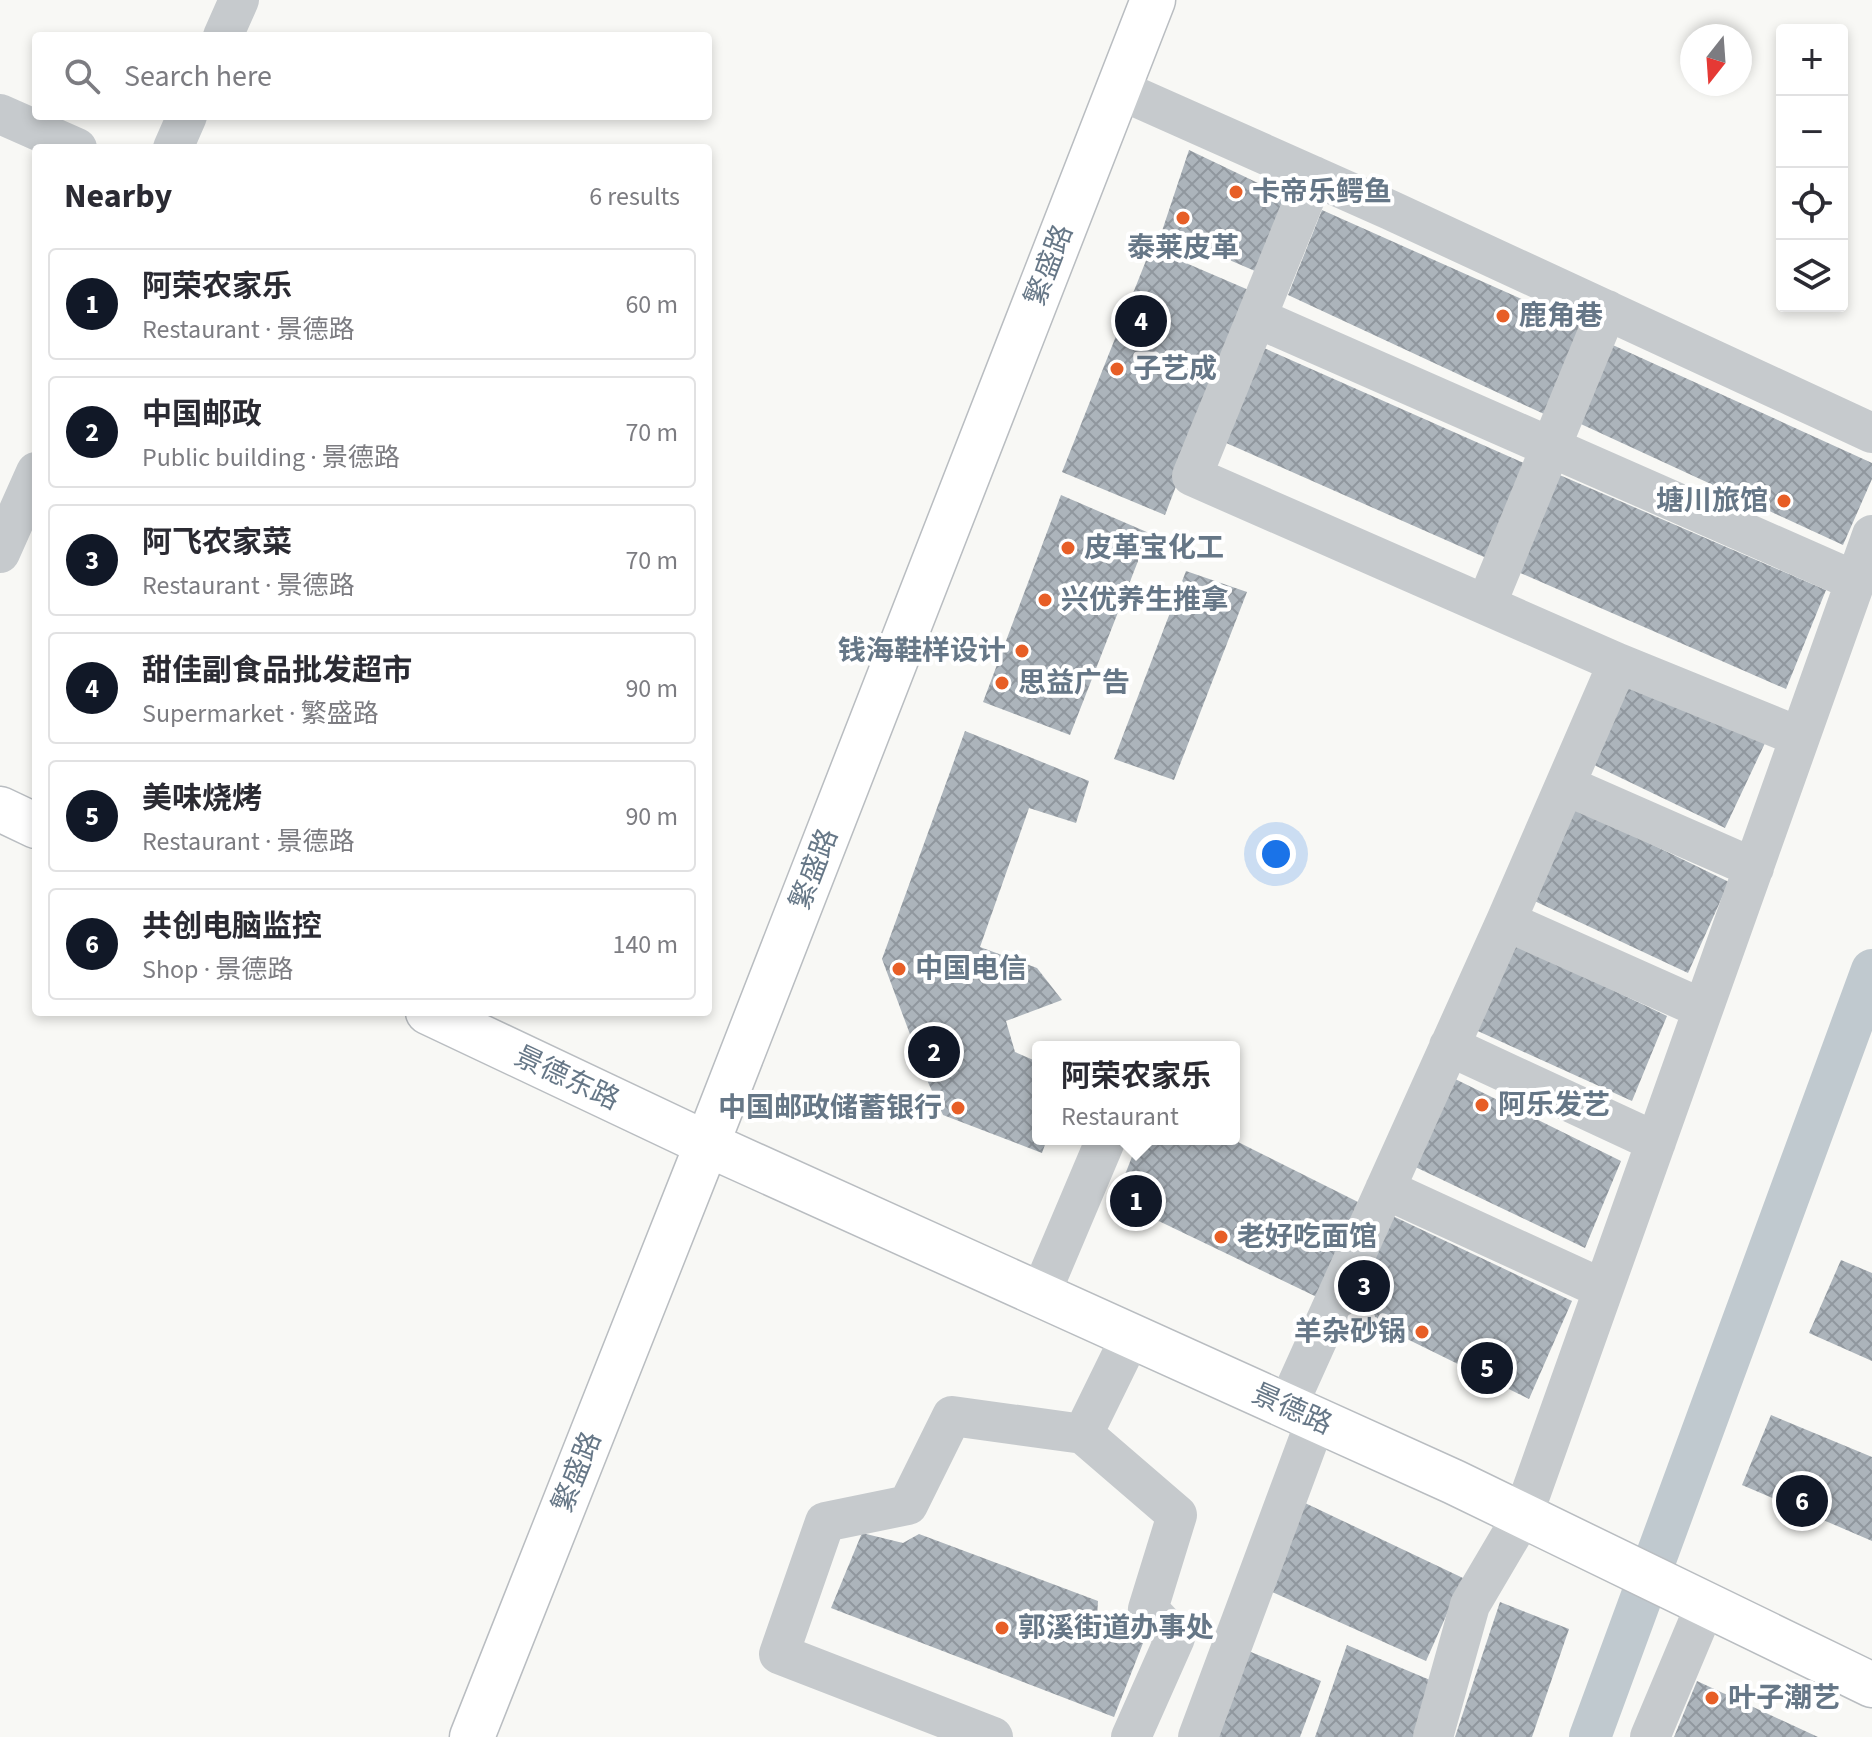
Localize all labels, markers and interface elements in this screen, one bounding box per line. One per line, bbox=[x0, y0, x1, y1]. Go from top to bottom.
north arrow bbox=[1680, 24, 1752, 96]
map controls bbox=[1776, 24, 1848, 312]
button: + bbox=[1776, 24, 1848, 96]
search box bbox=[32, 32, 712, 120]
icon: search bbox=[60, 54, 104, 98]
text: Search here bbox=[124, 55, 272, 98]
button: − bbox=[1776, 96, 1848, 168]
button: locate bbox=[1776, 168, 1848, 240]
text: Nearby bbox=[64, 172, 172, 221]
place label: 卡帝乐鳄鱼 bbox=[1252, 172, 1392, 212]
text: 6 results bbox=[589, 178, 680, 215]
marker: 卡帝乐鳄鱼 bbox=[1227, 183, 1245, 201]
marker: 泰莱皮革 bbox=[1174, 209, 1192, 227]
street label: 繁盛路 bbox=[1015, 219, 1083, 311]
place label: 泰莱皮革 bbox=[1127, 228, 1239, 268]
button: layers bbox=[1776, 240, 1848, 312]
text: 阿荣农家乐 bbox=[142, 265, 292, 308]
text: 1 bbox=[85, 286, 99, 323]
text: 60 m bbox=[625, 286, 678, 323]
pin: 4 bbox=[1115, 291, 1167, 351]
place label: 鹿角巷 bbox=[1519, 296, 1603, 336]
marker: 鹿角巷 bbox=[1494, 307, 1512, 325]
text: Restaurant · 景德路 bbox=[142, 311, 355, 348]
place label: 子艺成 bbox=[1133, 349, 1217, 389]
marker: 子艺成 bbox=[1108, 360, 1126, 378]
text: 中国邮政 bbox=[142, 393, 262, 436]
text: 2 bbox=[85, 414, 99, 451]
text: 70 m bbox=[625, 414, 678, 451]
text: Public building · 景德路 bbox=[142, 439, 400, 476]
place label: 塘川旅馆 bbox=[1656, 481, 1768, 521]
marker: 塘川旅馆 bbox=[1775, 492, 1793, 510]
text: 阿飞农家菜 bbox=[142, 521, 292, 564]
place label: 皮革宝化工 bbox=[1084, 528, 1224, 568]
marker: 皮革宝化工 bbox=[1059, 539, 1077, 557]
text: 3 bbox=[85, 542, 99, 579]
text: 70 m bbox=[625, 542, 678, 579]
text: Restaurant · 景德路 bbox=[142, 567, 355, 604]
place label: 兴优养生推拿 bbox=[1061, 580, 1229, 620]
marker: 兴优养生推拿 bbox=[1036, 591, 1054, 609]
place label: 钱海鞋样设计 bbox=[838, 631, 1006, 671]
marker: 钱海鞋样设计 bbox=[1013, 642, 1031, 660]
text: 甜佳副食品批发超市 bbox=[142, 649, 412, 692]
place label: 思益广告 bbox=[1018, 663, 1130, 703]
text: 4 bbox=[85, 670, 99, 707]
text: 90 m bbox=[625, 670, 678, 707]
marker: 思益广告 bbox=[993, 674, 1011, 692]
text: Supermarket · 繁盛路 bbox=[142, 695, 379, 732]
text: 美味烧烤 bbox=[142, 777, 262, 820]
text: 5 bbox=[85, 798, 99, 835]
text: 90 m bbox=[625, 798, 678, 835]
text: Restaurant · 景德路 bbox=[142, 823, 355, 860]
street label: 繁盛路 bbox=[780, 823, 848, 915]
your location bbox=[1256, 834, 1296, 874]
text: 共创电脑监控 bbox=[142, 905, 322, 948]
text: 6 bbox=[85, 926, 99, 963]
text: 140 m bbox=[612, 926, 678, 963]
place label: 中国电信 bbox=[915, 949, 1027, 989]
text: Shop · 景德路 bbox=[142, 951, 293, 988]
marker: 中国电信 bbox=[890, 960, 908, 978]
pin: 2 bbox=[908, 1022, 960, 1082]
street label: 景德东路 bbox=[508, 1036, 626, 1120]
popup bbox=[1032, 1041, 1240, 1145]
text: 阿荣农家乐 bbox=[1061, 1055, 1211, 1098]
place label: 阿乐发艺 bbox=[1498, 1085, 1610, 1125]
place label: 中国邮政储蓄银行 bbox=[718, 1088, 942, 1128]
marker: 阿乐发艺 bbox=[1473, 1096, 1491, 1114]
text: Restaurant bbox=[1061, 1098, 1179, 1135]
marker: 中国邮政储蓄银行 bbox=[949, 1099, 967, 1117]
pin: 1 bbox=[1110, 1171, 1162, 1231]
place label: 老好吃面馆 bbox=[1237, 1217, 1377, 1257]
marker: 老好吃面馆 bbox=[1212, 1228, 1230, 1246]
pin: 3 bbox=[1338, 1256, 1390, 1316]
place label: 羊杂砂锅 bbox=[1294, 1312, 1406, 1352]
marker: 羊杂砂锅 bbox=[1413, 1323, 1431, 1341]
pin: 5 bbox=[1461, 1338, 1513, 1398]
street label: 景德路 bbox=[1245, 1374, 1339, 1444]
street label: 繁盛路 bbox=[543, 1426, 611, 1518]
pin: 6 bbox=[1776, 1471, 1828, 1531]
place label: 郭溪街道办事处 bbox=[1018, 1608, 1214, 1648]
marker: 郭溪街道办事处 bbox=[993, 1619, 1011, 1637]
place label: 叶子潮艺 bbox=[1728, 1678, 1840, 1718]
marker: 叶子潮艺 bbox=[1703, 1689, 1721, 1707]

